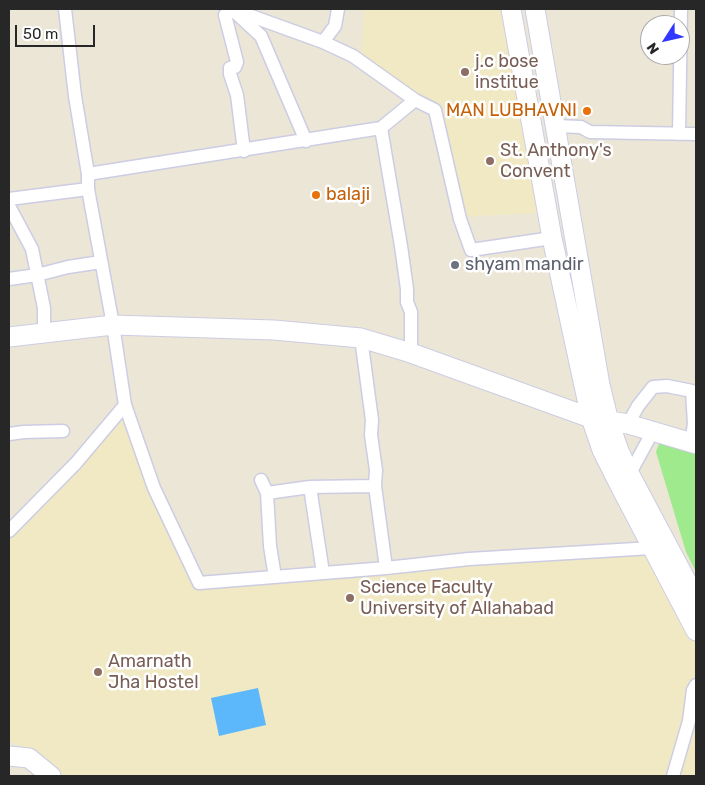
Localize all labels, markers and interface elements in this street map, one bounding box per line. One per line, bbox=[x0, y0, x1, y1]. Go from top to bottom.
scale bar bbox=[18, 15, 98, 47]
north arrow bbox=[640, 15, 690, 65]
text: 50 m bbox=[23, 25, 58, 43]
text: N bbox=[643, 39, 663, 57]
place label: j.c bose institue bbox=[475, 51, 539, 94]
marker: j.c bose institue bbox=[459, 66, 471, 78]
place label: MAN LUBHAVNI bbox=[446, 100, 577, 122]
marker: MAN LUBHAVNI bbox=[581, 105, 593, 117]
place label: St. Anthony's Convent bbox=[500, 140, 612, 182]
marker: St. Anthony's Convent bbox=[484, 155, 496, 167]
place label: balaji bbox=[326, 184, 370, 206]
marker: balaji bbox=[310, 189, 322, 201]
place label: shyam mandir bbox=[465, 254, 584, 276]
marker: shyam mandir bbox=[449, 259, 461, 271]
place label: Science Faculty University of Allahabad bbox=[360, 577, 554, 620]
marker: Science Faculty University of Allahabad bbox=[344, 592, 356, 604]
place label: Amarnath Jha Hostel bbox=[108, 651, 199, 694]
marker: Amarnath Jha Hostel bbox=[92, 666, 104, 678]

